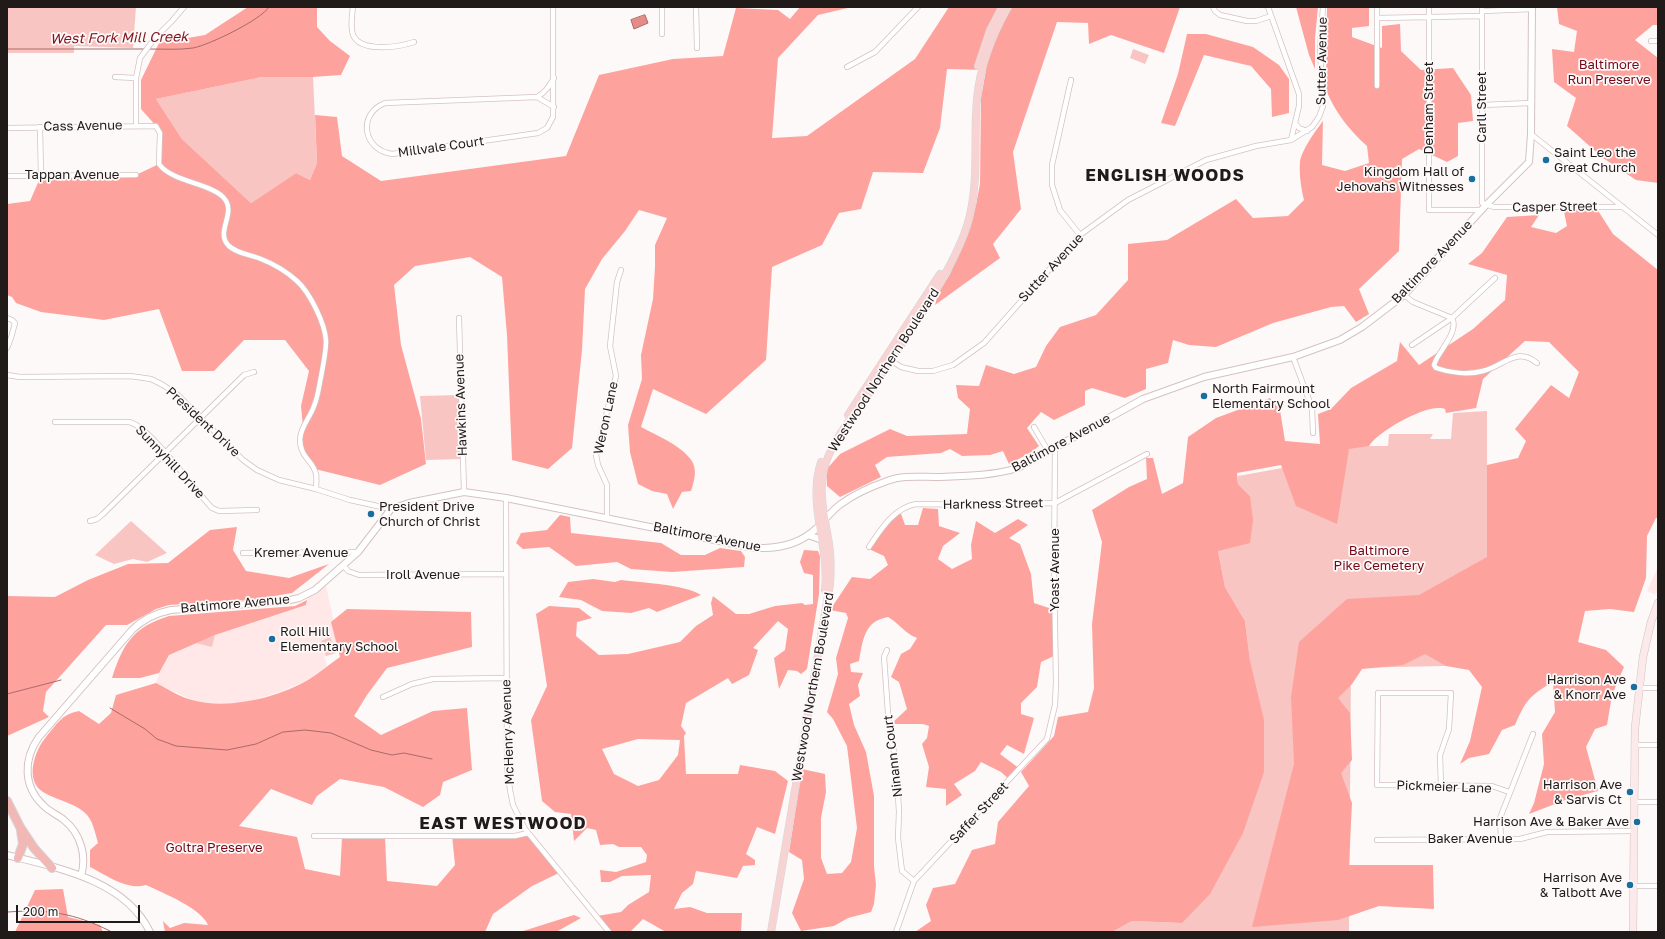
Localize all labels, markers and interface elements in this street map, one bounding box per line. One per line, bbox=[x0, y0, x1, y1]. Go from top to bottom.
street label: Sutter Avenue bbox=[1313, 17, 1331, 105]
water label: West Fork Mill Creek bbox=[50, 28, 188, 48]
park label: Baltimore Run Preserve bbox=[1567, 57, 1651, 88]
street label: Denham Street bbox=[1421, 61, 1437, 155]
street label: Carll Street bbox=[1474, 71, 1490, 143]
street label: Cass Avenue bbox=[43, 118, 123, 134]
street label: Millvale Court bbox=[397, 133, 485, 161]
place label: Saint Leo the Great Church bbox=[1554, 145, 1636, 176]
marker: Saint Leo the Great Church bbox=[1541, 155, 1551, 165]
place label: Kingdom Hall of Jehovahs Witnesses bbox=[1336, 164, 1464, 195]
district label: ENGLISH WOODS bbox=[1085, 166, 1245, 186]
street label: Tappan Avenue bbox=[25, 167, 119, 183]
marker: Kingdom Hall of Jehovahs Witnesses bbox=[1467, 174, 1477, 184]
street label: Casper Street bbox=[1512, 198, 1598, 216]
street label: Baltimore Avenue bbox=[1388, 217, 1476, 307]
street label: Sutter Avenue bbox=[1015, 230, 1087, 306]
street label: Westwood Northern Boulevard bbox=[825, 285, 943, 455]
street label: Hawkins Avenue bbox=[451, 354, 471, 456]
street label: Weron Lane bbox=[591, 380, 621, 456]
place label: North Fairmount Elementary School bbox=[1212, 381, 1330, 412]
street label: President Drive bbox=[163, 384, 243, 460]
marker: North Fairmount Elementary School bbox=[1199, 391, 1209, 401]
street label: Baltimore Avenue bbox=[1009, 410, 1113, 476]
street label: Sunnyhill Drive bbox=[132, 422, 208, 502]
street label: Harkness Street bbox=[943, 495, 1043, 513]
place label: President Drive Church of Christ bbox=[379, 499, 480, 530]
marker: President Drive Church of Christ bbox=[366, 509, 376, 519]
street label: Baltimore Avenue bbox=[652, 519, 762, 555]
street label: Yoast Avenue bbox=[1047, 528, 1063, 612]
park label: Baltimore Pike Cemetery bbox=[1334, 543, 1424, 574]
street label: Kremer Avenue bbox=[254, 545, 348, 561]
street label: Iroll Avenue bbox=[386, 567, 460, 583]
street label: Baltimore Avenue bbox=[180, 591, 290, 617]
street label: Westwood Northern Boulevard bbox=[789, 591, 837, 783]
place label: Roll Hill Elementary School bbox=[280, 624, 398, 655]
marker: Roll Hill Elementary School bbox=[267, 634, 277, 644]
place label: Harrison Ave & Knorr Ave bbox=[1547, 672, 1626, 703]
street label: McHenry Avenue bbox=[498, 679, 518, 785]
marker: Harrison Ave & Knorr Ave bbox=[1629, 682, 1639, 692]
street label: Ninann Court bbox=[880, 714, 906, 798]
place label: Harrison Ave & Sarvis Ct bbox=[1543, 777, 1622, 808]
street label: Pickmeier Lane bbox=[1396, 778, 1492, 796]
street label: Saffer Street bbox=[946, 779, 1012, 847]
marker: Harrison Ave & Sarvis Ct bbox=[1625, 787, 1635, 797]
district label: EAST WESTWOOD bbox=[419, 814, 587, 834]
place label: Harrison Ave & Baker Ave bbox=[1473, 814, 1629, 830]
marker: Harrison Ave & Baker Ave bbox=[1632, 817, 1642, 827]
street label: Baker Avenue bbox=[1428, 831, 1512, 847]
park label: Goltra Preserve bbox=[165, 840, 263, 856]
place label: Harrison Ave & Talbott Ave bbox=[1540, 870, 1622, 901]
marker: Harrison Ave & Talbott Ave bbox=[1625, 880, 1635, 890]
scale bar bbox=[18, 897, 142, 923]
text: 200 m bbox=[23, 904, 58, 919]

